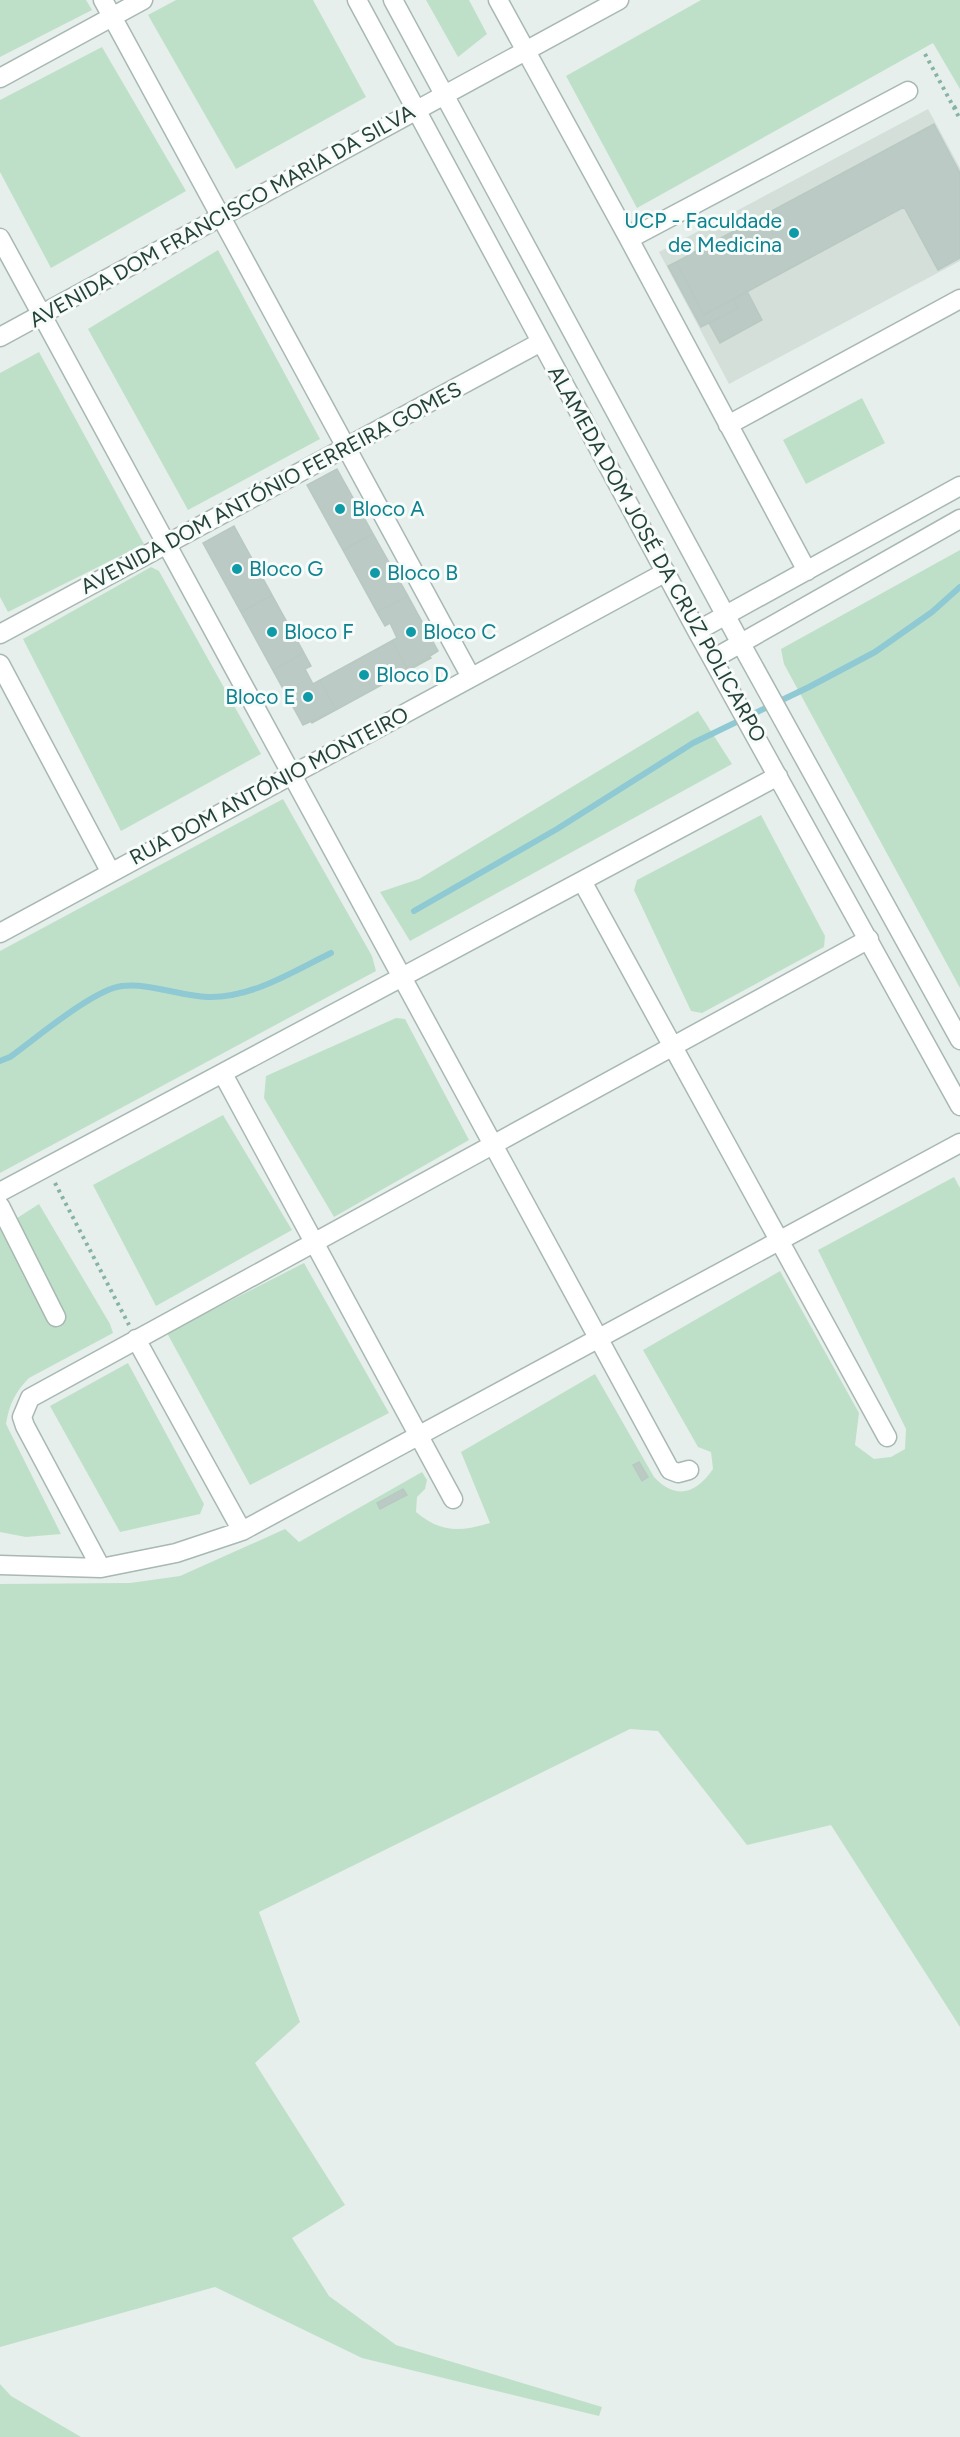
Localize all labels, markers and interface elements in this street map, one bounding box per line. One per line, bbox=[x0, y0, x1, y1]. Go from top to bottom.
street label: AVENIDA DOM FRANCISCO MARIA DA SILVA bbox=[25, 99, 419, 332]
place label: UCP - Faculdade de Medicina bbox=[624, 208, 782, 257]
marker: UCP - Faculdade de Medicina bbox=[787, 226, 801, 240]
street label: ALAMEDA DOM JOSÉ DA CRUZ POLICARPO bbox=[543, 361, 772, 746]
street label: AVENIDA DOM ANTÓNIO FERREIRA GOMES bbox=[76, 376, 465, 599]
place label: Bloco A bbox=[352, 496, 425, 521]
marker: Bloco A bbox=[333, 502, 347, 516]
place label: Bloco G bbox=[249, 556, 323, 581]
place label: Bloco B bbox=[387, 560, 458, 585]
marker: Bloco G bbox=[230, 562, 244, 576]
marker: Bloco B bbox=[368, 566, 382, 580]
place label: Bloco F bbox=[284, 619, 354, 644]
place label: Bloco C bbox=[423, 619, 497, 644]
marker: Bloco F bbox=[265, 625, 279, 639]
marker: Bloco C bbox=[404, 625, 418, 639]
place label: Bloco D bbox=[376, 662, 449, 687]
marker: Bloco D bbox=[357, 668, 371, 682]
place label: Bloco E bbox=[225, 684, 296, 709]
marker: Bloco E bbox=[301, 690, 315, 704]
street label: RUA DOM ANTÓNIO MONTEIRO bbox=[125, 701, 413, 870]

